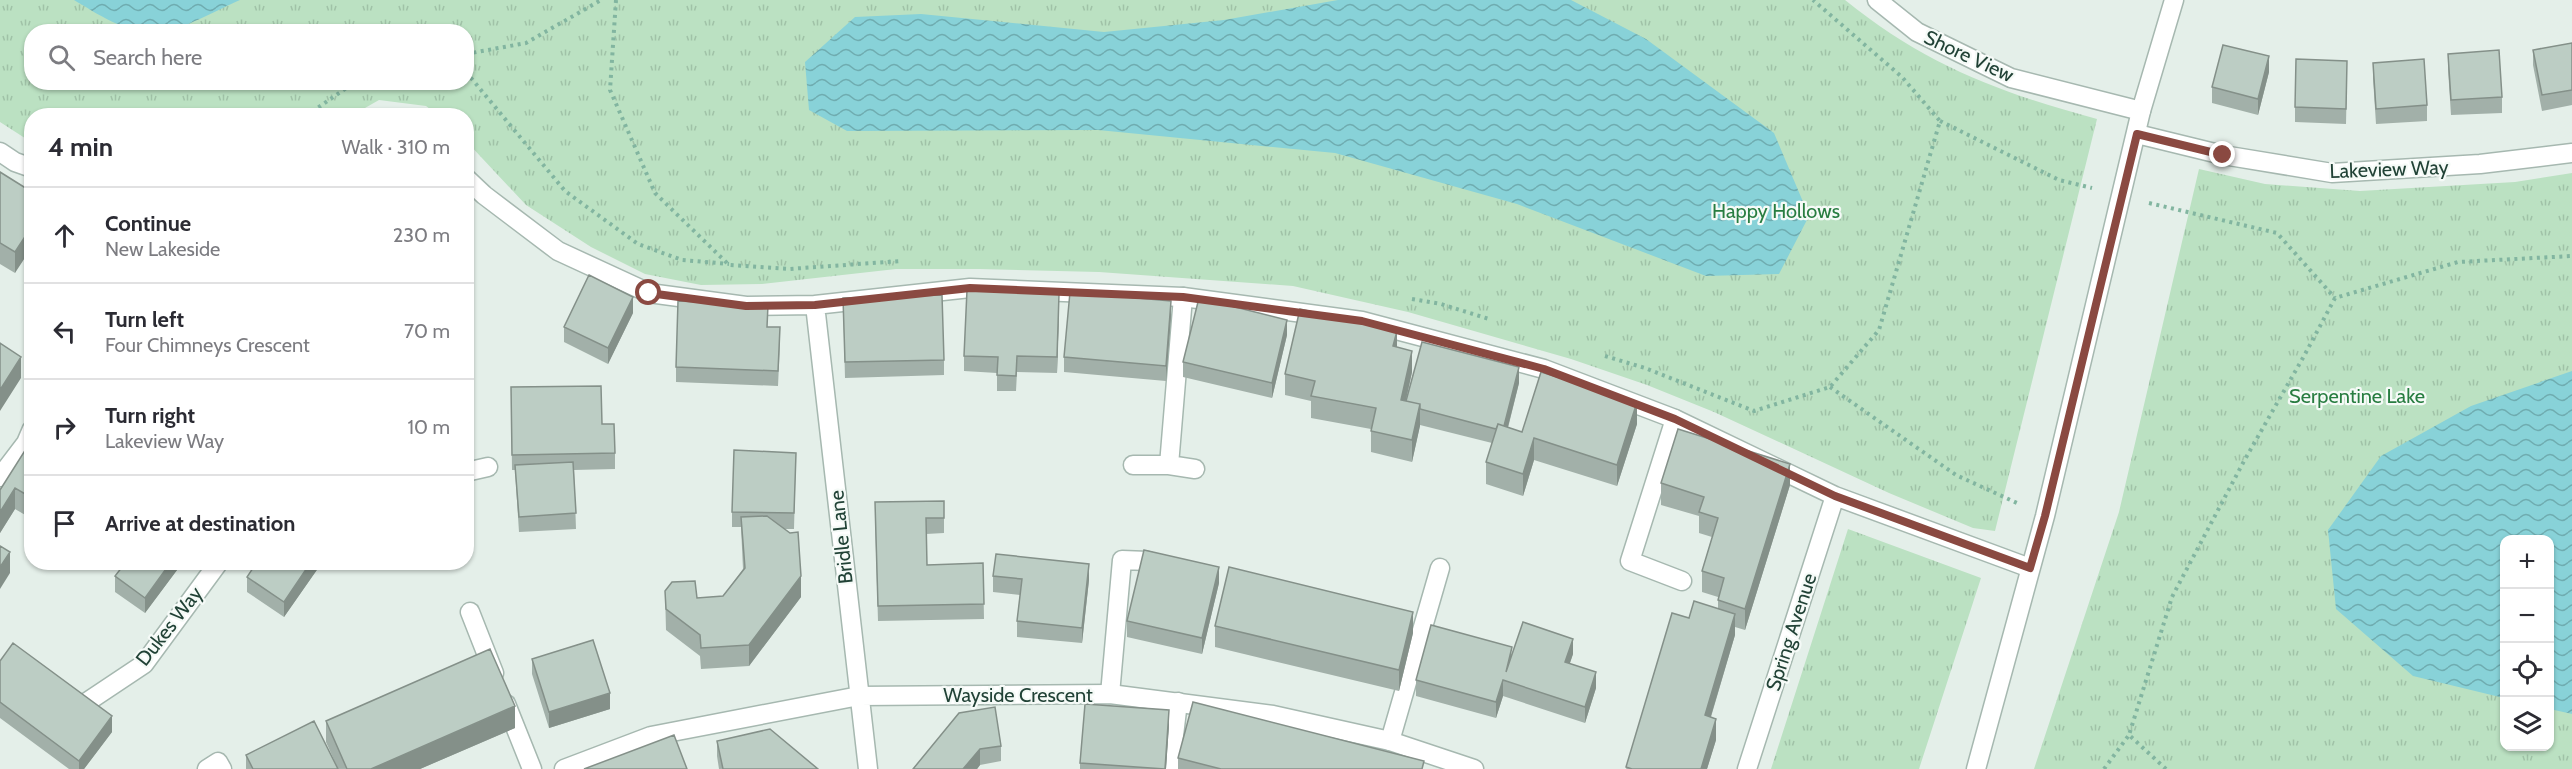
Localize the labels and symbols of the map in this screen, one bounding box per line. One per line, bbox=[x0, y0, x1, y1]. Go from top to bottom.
street label: Shore View bbox=[1920, 25, 2018, 87]
route end bbox=[2209, 141, 2235, 167]
street label: Lakeview Way bbox=[2329, 155, 2449, 183]
park label: Happy Hollows bbox=[1712, 199, 1840, 223]
route start bbox=[635, 279, 661, 305]
park label: Serpentine Lake bbox=[2289, 384, 2425, 408]
street label: Bridle Lane bbox=[824, 489, 858, 585]
street label: Spring Avenue bbox=[1761, 570, 1821, 694]
street label: Dukes Way bbox=[131, 582, 207, 670]
street label: Wayside Crescent bbox=[943, 683, 1093, 707]

